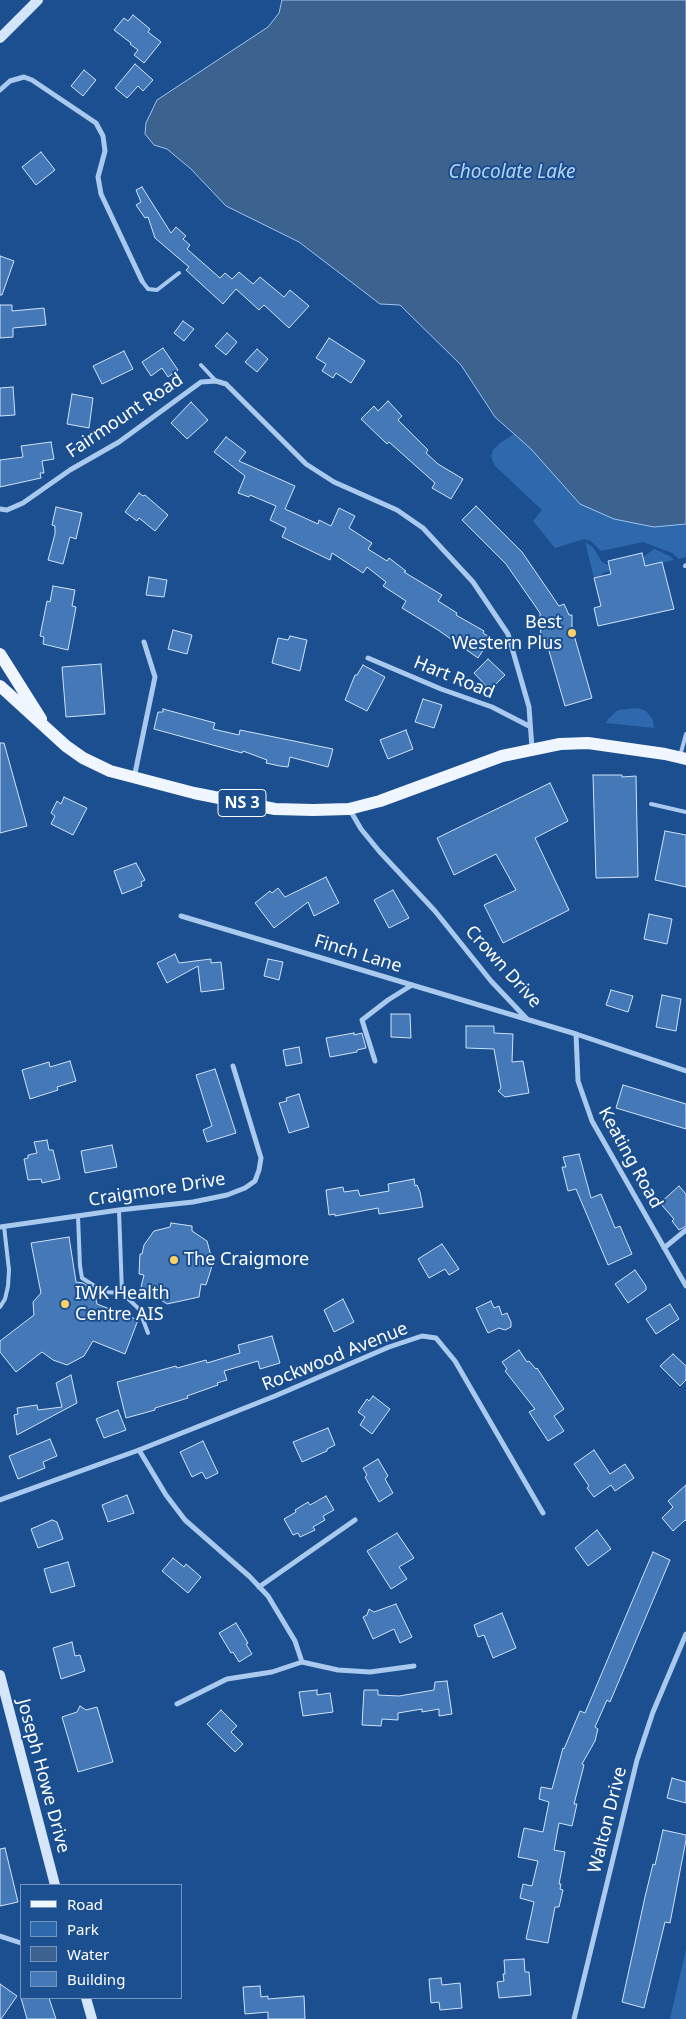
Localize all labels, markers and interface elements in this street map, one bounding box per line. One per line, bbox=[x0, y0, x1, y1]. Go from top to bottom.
water label: Chocolate Lake bbox=[449, 162, 575, 184]
street label: Fairmount Road bbox=[63, 369, 187, 463]
place label: Best Western Plus bbox=[452, 612, 562, 654]
marker: Best Western Plus bbox=[566, 627, 578, 639]
street label: Hart Road bbox=[410, 652, 498, 704]
road number: NS 3 bbox=[218, 790, 266, 816]
street label: Crown Drive bbox=[460, 921, 546, 1013]
street label: Finch Lane bbox=[312, 930, 404, 978]
street label: Keating Road bbox=[593, 1103, 667, 1213]
street label: Craigmore Drive bbox=[87, 1169, 227, 1211]
place label: The Craigmore bbox=[184, 1249, 309, 1271]
marker: The Craigmore bbox=[168, 1254, 180, 1266]
place label: IWK Health Centre AIS bbox=[75, 1283, 170, 1326]
marker: IWK Health Centre AIS bbox=[59, 1298, 71, 1310]
street label: Rockwood Avenue bbox=[259, 1318, 411, 1396]
street label: Joseph Howe Drive bbox=[12, 1697, 74, 1855]
street label: Walton Drive bbox=[584, 1765, 632, 1875]
legend bbox=[20, 1884, 182, 1999]
text: Road bbox=[67, 1894, 103, 1914]
text: Park bbox=[67, 1919, 99, 1939]
text: Water bbox=[67, 1944, 109, 1964]
text: Building bbox=[67, 1969, 125, 1989]

